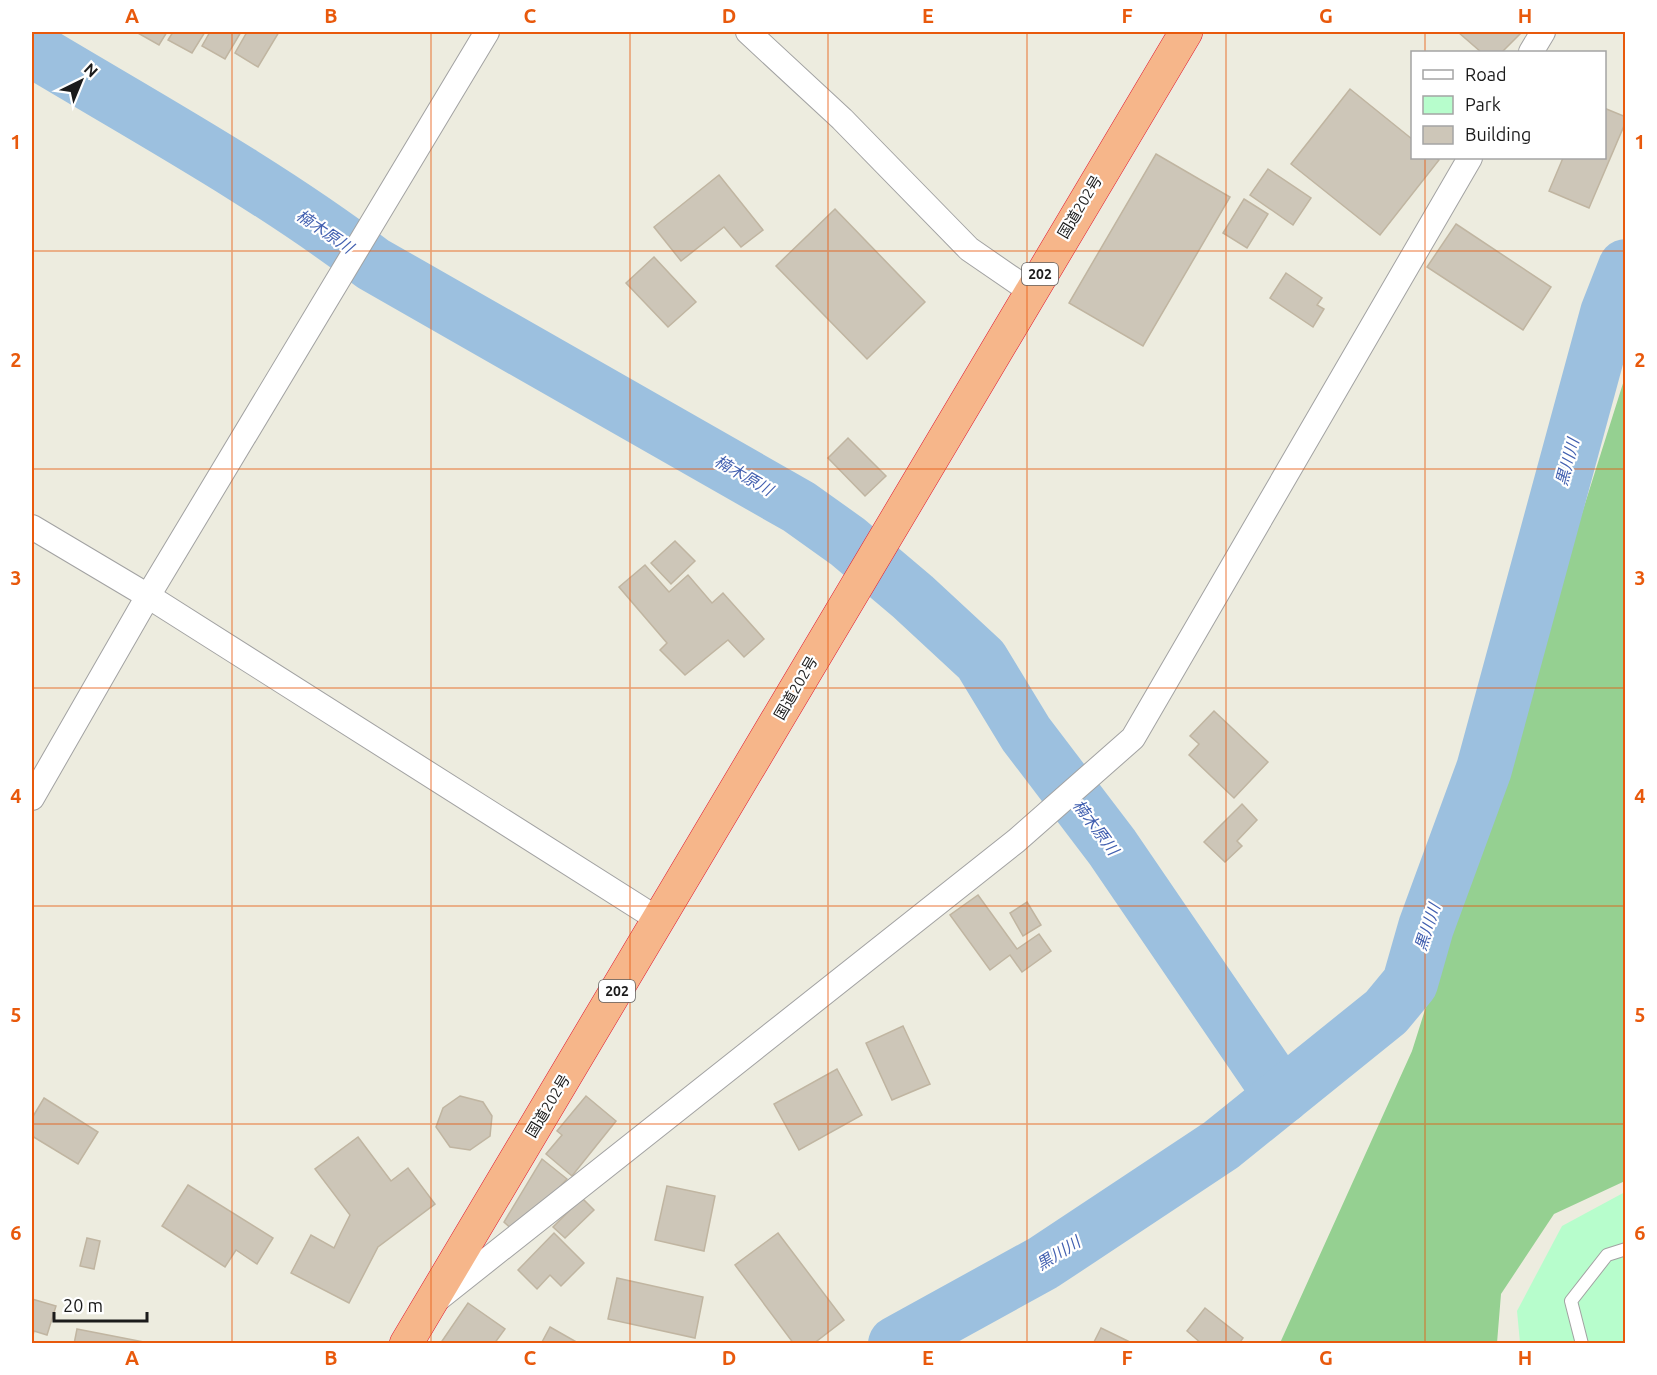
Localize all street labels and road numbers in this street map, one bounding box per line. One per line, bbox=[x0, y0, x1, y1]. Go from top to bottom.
street label: 国道202号 bbox=[1054, 172, 1105, 241]
road number: 202 bbox=[1022, 263, 1058, 285]
street label: 国道202号 bbox=[771, 653, 821, 722]
road number: 202 bbox=[599, 980, 635, 1002]
street label: 国道202号 bbox=[522, 1071, 573, 1140]

